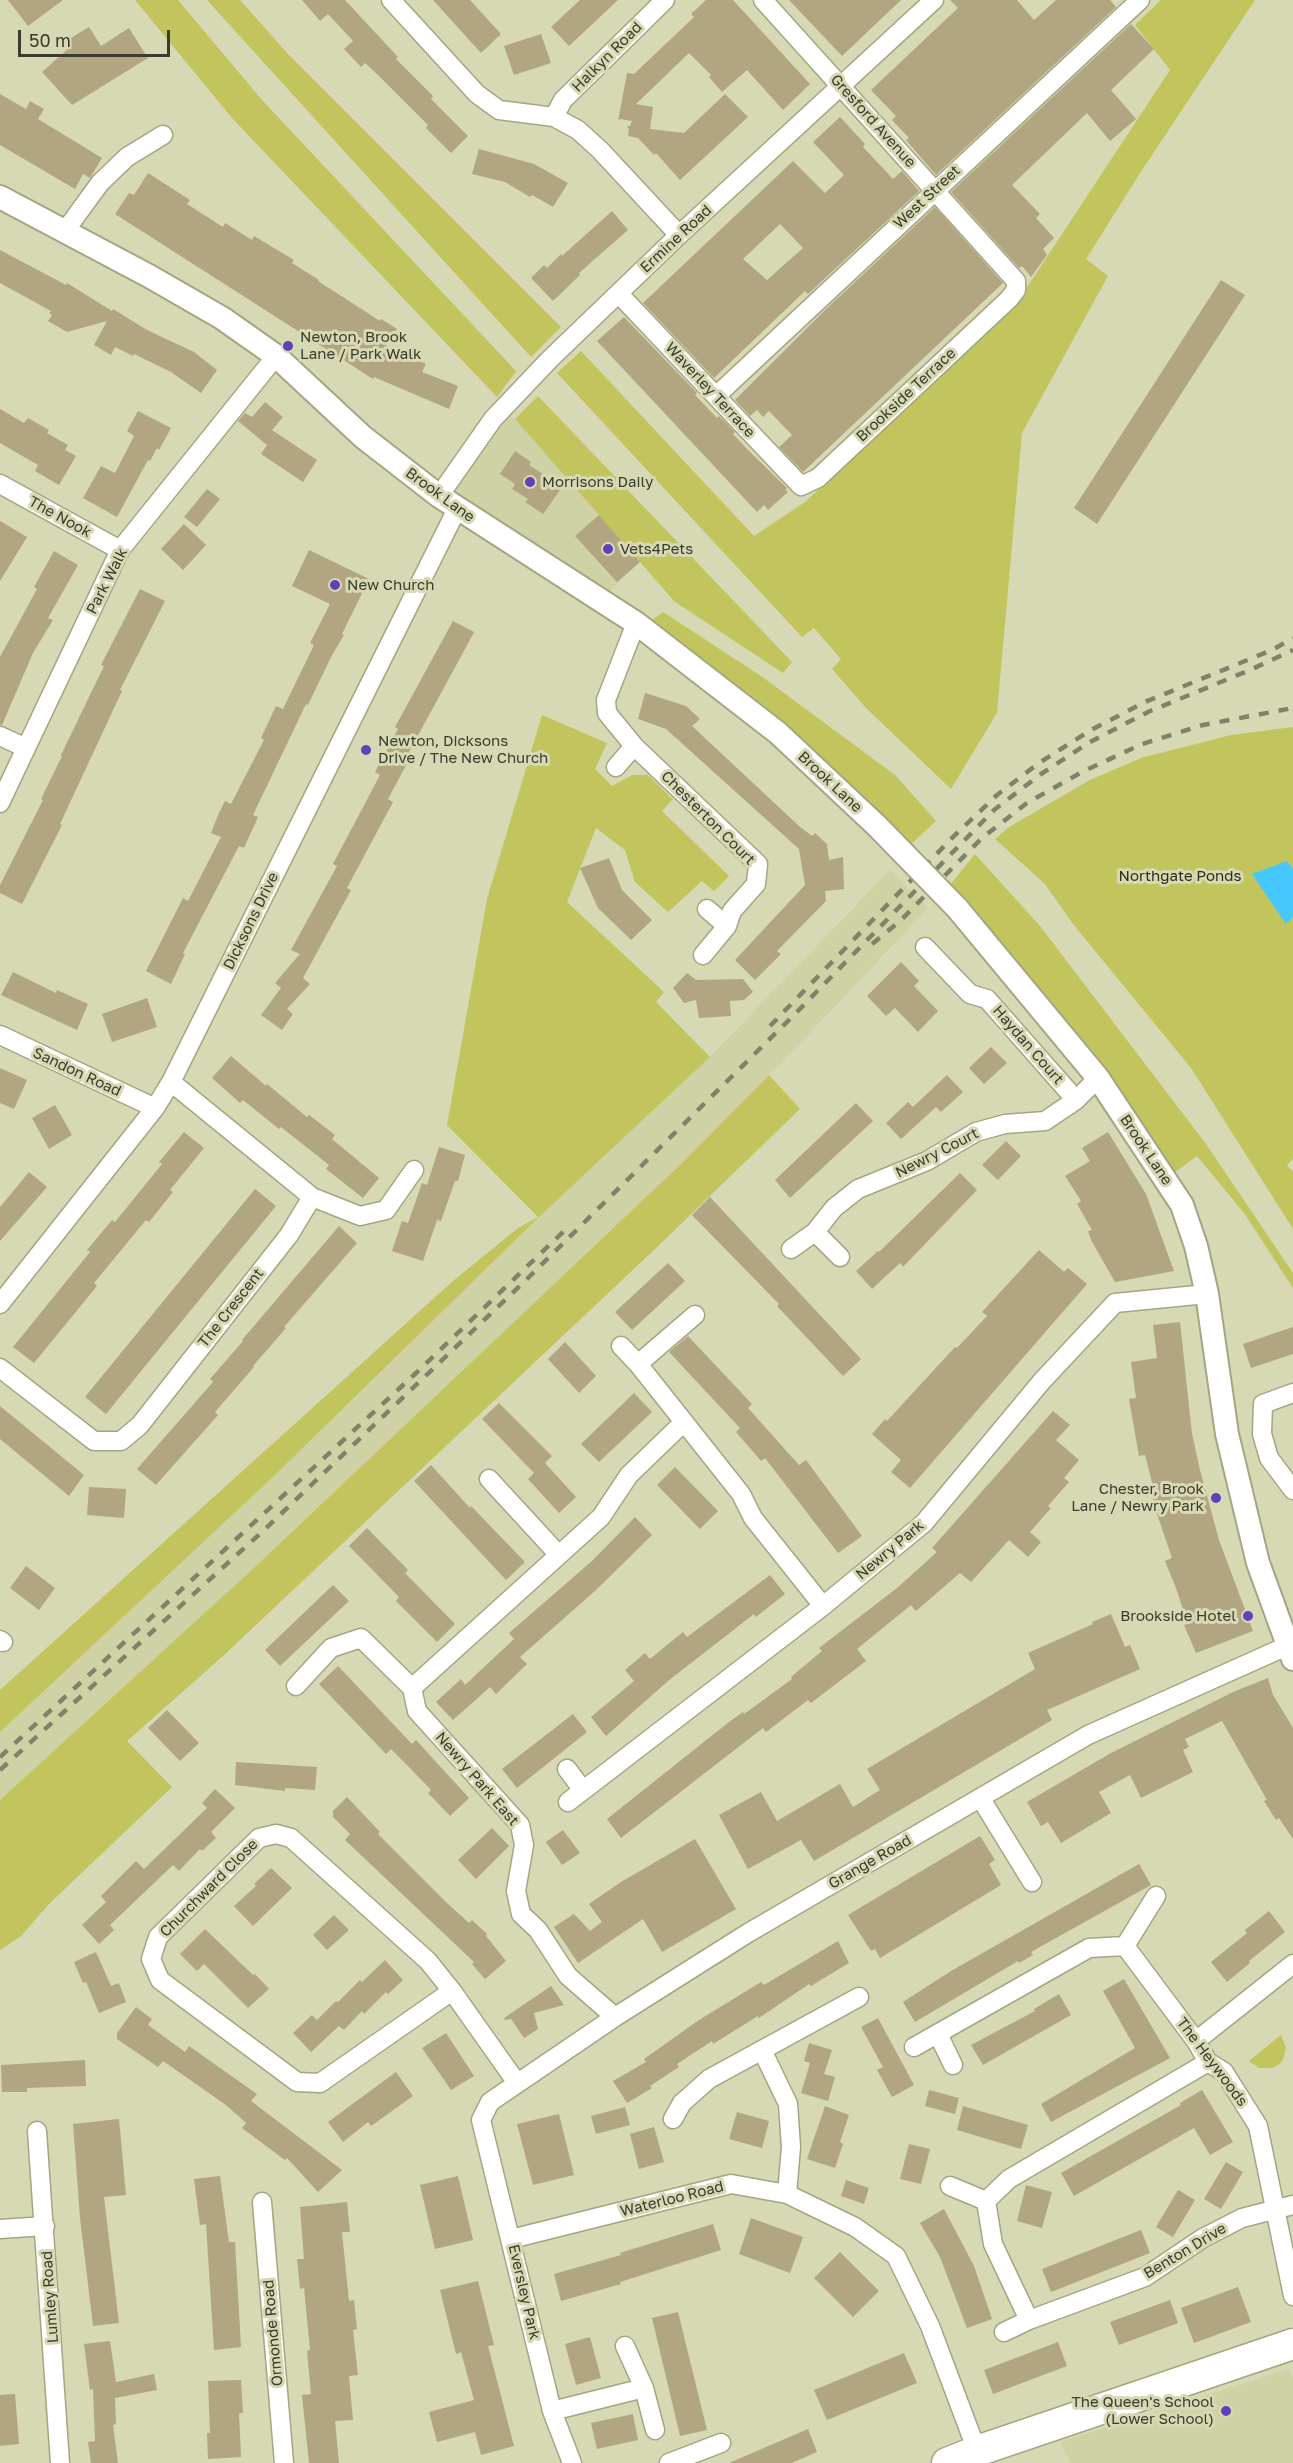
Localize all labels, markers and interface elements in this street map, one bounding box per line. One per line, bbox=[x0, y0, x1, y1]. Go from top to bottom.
scale bar bbox=[21, 18, 172, 56]
street label: Halkyn Road bbox=[568, 18, 646, 96]
text: 50 m bbox=[29, 29, 71, 51]
street label: Gresford Avenue bbox=[827, 71, 919, 171]
street label: West Street bbox=[890, 162, 964, 232]
street label: Ermine Road bbox=[637, 201, 715, 277]
place label: Newton, Brook Lane / Park Walk bbox=[300, 328, 422, 363]
marker: Newton, Brook Lane / Park Walk bbox=[281, 339, 295, 353]
street label: Waverley Terrace bbox=[661, 339, 759, 441]
street label: Brookside Terrace bbox=[853, 344, 959, 446]
street label: Brook Lane bbox=[402, 464, 478, 526]
place label: Morrisons Daily bbox=[542, 473, 653, 491]
marker: Morrisons Daily bbox=[523, 475, 537, 489]
street label: The Nook bbox=[26, 492, 94, 542]
place label: Vets4Pets bbox=[620, 540, 693, 558]
marker: Vets4Pets bbox=[601, 542, 615, 556]
street label: Park Walk bbox=[83, 545, 131, 617]
place label: New Church bbox=[347, 576, 434, 594]
marker: New Church bbox=[328, 578, 342, 592]
place label: Newton, Dicksons Drive / The New Church bbox=[378, 732, 548, 767]
marker: Newton, Dicksons Drive / The New Church bbox=[359, 743, 373, 757]
street label: Brook Lane bbox=[794, 748, 866, 816]
street label: Chesterton Court bbox=[657, 767, 759, 869]
park label: Northgate Ponds bbox=[1119, 867, 1241, 885]
street label: Dicksons Drive bbox=[220, 869, 282, 973]
street label: Haydan Court bbox=[989, 1002, 1067, 1088]
street label: Sandon Road bbox=[30, 1044, 124, 1100]
street label: Brook Lane bbox=[1116, 1111, 1176, 1189]
street label: Newry Court bbox=[892, 1124, 982, 1182]
street label: The Crescent bbox=[195, 1265, 267, 1351]
place label: Chester, Brook Lane / Newry Park bbox=[1071, 1480, 1204, 1515]
marker: Chester, Brook Lane / Newry Park bbox=[1209, 1491, 1223, 1505]
street label: Newry Park bbox=[852, 1516, 928, 1584]
place label: Brookside Hotel bbox=[1120, 1607, 1236, 1625]
marker: Brookside Hotel bbox=[1241, 1609, 1255, 1623]
street label: Newry Park East bbox=[431, 1728, 523, 1830]
street label: Grange Road bbox=[825, 1831, 915, 1893]
street label: Churchward Close bbox=[156, 1835, 262, 1941]
street label: The Heywoods bbox=[1173, 2014, 1251, 2110]
street label: Waterloo Road bbox=[618, 2177, 726, 2221]
street label: Benton Drive bbox=[1141, 2219, 1229, 2283]
street label: Eversley Park bbox=[504, 2243, 544, 2341]
street label: Lumley Road bbox=[38, 2250, 62, 2344]
street label: Ormonde Road bbox=[259, 2279, 287, 2387]
place label: The Queen's School (Lower School) bbox=[1072, 2393, 1214, 2428]
marker: The Queen's School (Lower School) bbox=[1219, 2404, 1233, 2418]

